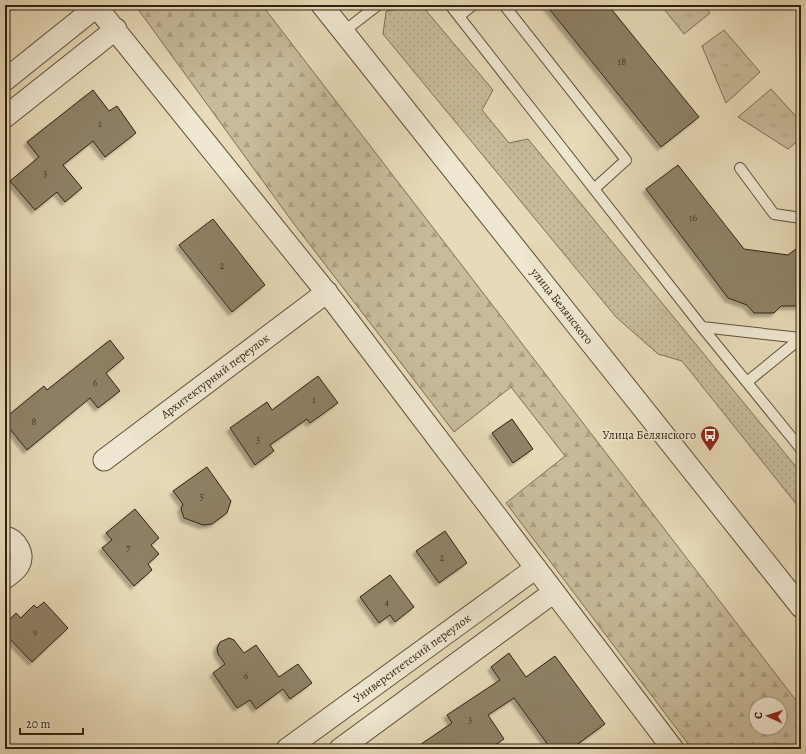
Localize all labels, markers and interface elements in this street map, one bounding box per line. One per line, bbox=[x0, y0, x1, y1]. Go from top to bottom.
house number: 18 bbox=[618, 55, 626, 68]
house number: 1 bbox=[98, 117, 102, 130]
house number: 3 bbox=[43, 167, 47, 180]
house number: 16 bbox=[689, 211, 697, 224]
house number: 2 bbox=[220, 259, 225, 272]
street label: улица Белянского bbox=[527, 264, 597, 347]
street label: Архитектурный переулок bbox=[157, 330, 273, 423]
house number: 6 bbox=[93, 376, 98, 389]
house number: 1 bbox=[312, 393, 316, 406]
house number: 8 bbox=[32, 415, 37, 428]
bus stop icon: Улица Белянского bbox=[699, 424, 721, 452]
place label: Улица Белянского bbox=[603, 427, 696, 443]
house number: 3 bbox=[256, 433, 260, 446]
house number: 5 bbox=[200, 490, 204, 503]
house number: 7 bbox=[126, 541, 131, 554]
house number: 2 bbox=[440, 551, 445, 564]
house number: 4 bbox=[385, 596, 390, 609]
street label: Университетский переулок bbox=[350, 610, 474, 706]
house number: 9 bbox=[33, 625, 38, 638]
house number: 6 bbox=[244, 669, 249, 682]
north arrow bbox=[748, 696, 788, 736]
scale bar bbox=[20, 710, 83, 736]
text: С bbox=[751, 712, 766, 719]
house number: 3 bbox=[468, 713, 472, 726]
text: 20 m bbox=[26, 716, 50, 732]

